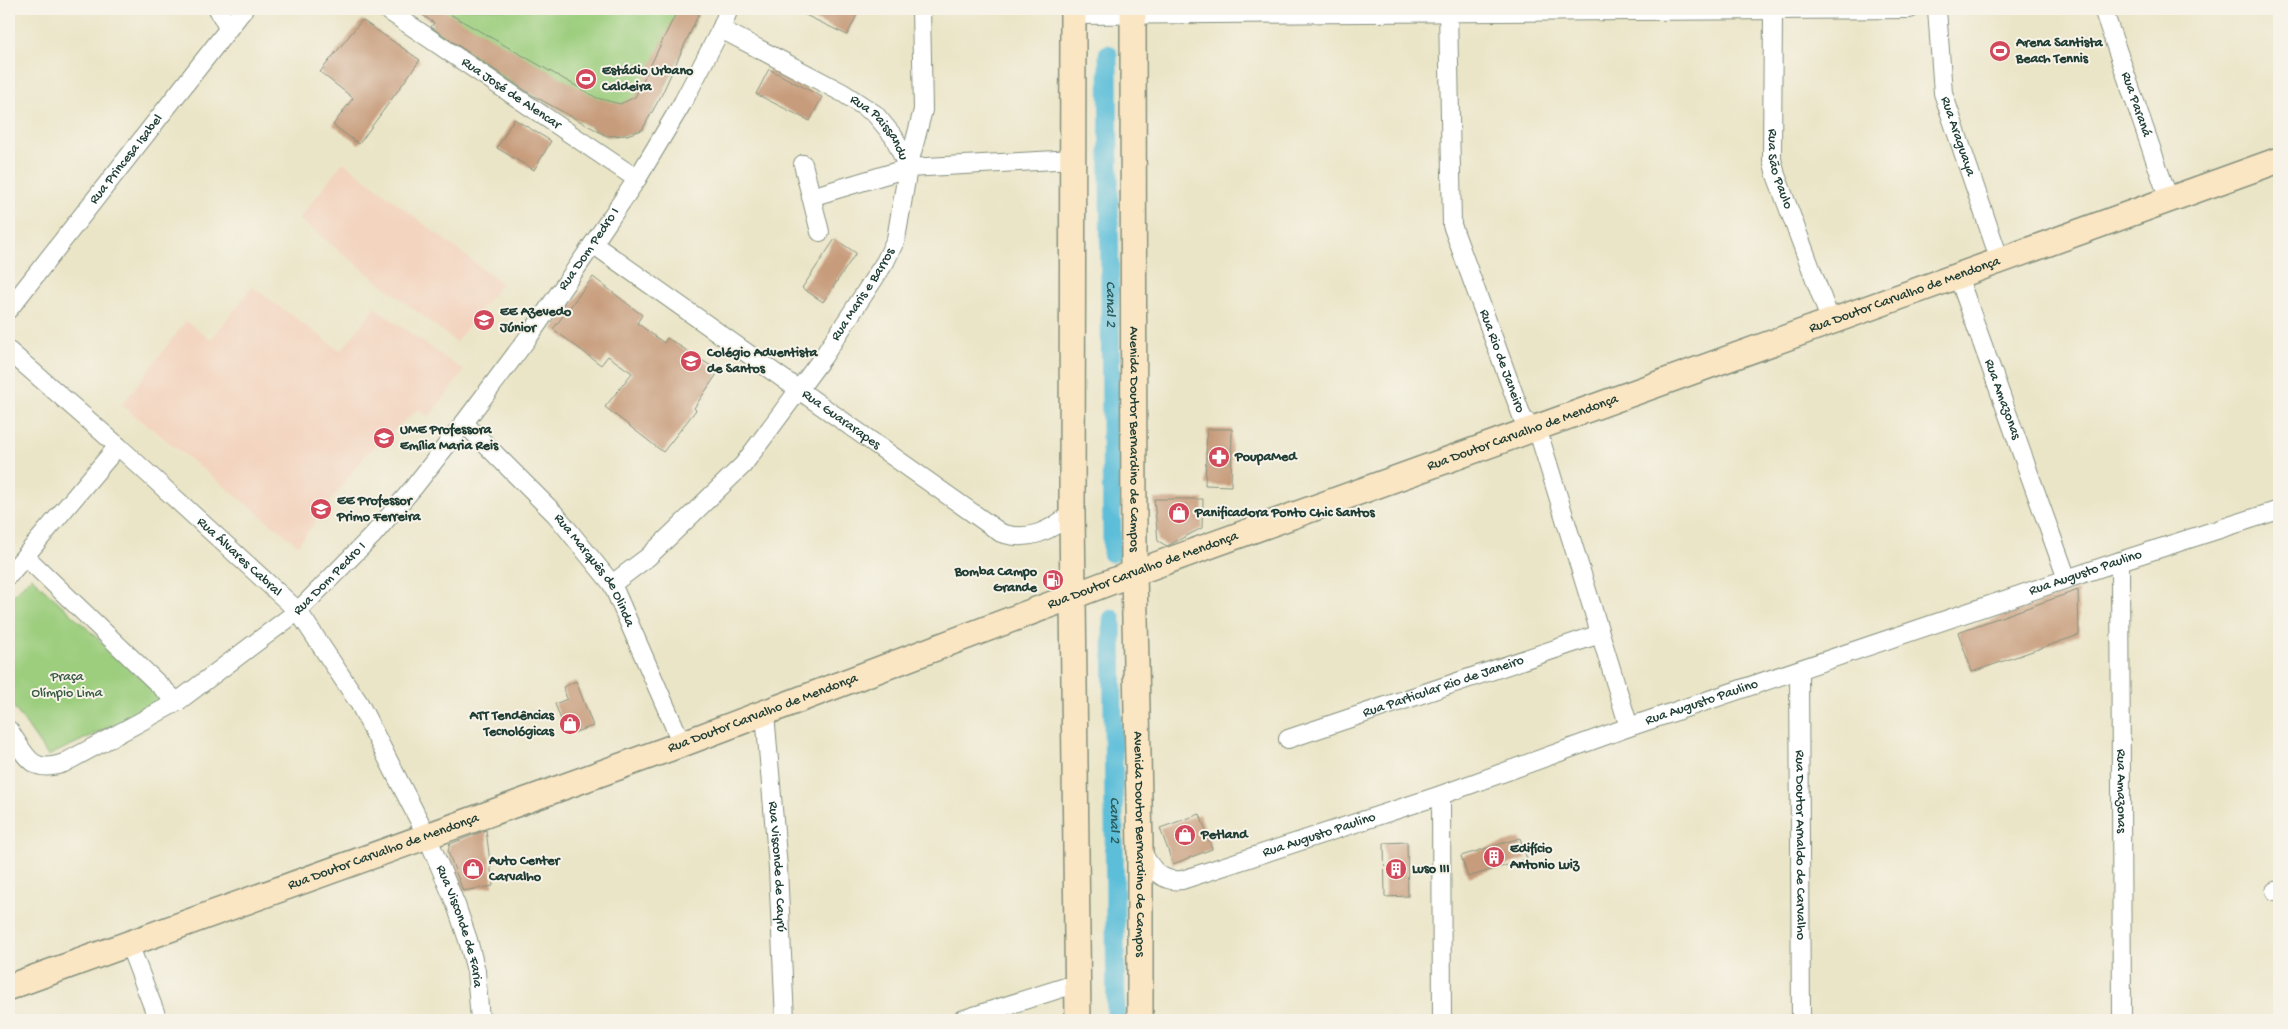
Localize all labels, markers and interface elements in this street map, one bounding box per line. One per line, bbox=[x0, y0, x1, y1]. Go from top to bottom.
place label: Arena Santista Beach Tennis bbox=[2015, 35, 2104, 68]
sports icon: Arena Santista Beach Tennis bbox=[1988, 39, 2012, 63]
street label: Rua José de Alencar bbox=[458, 54, 565, 134]
place label: Estádio Urbano Caldeira bbox=[601, 63, 694, 96]
sports icon: Estádio Urbano Caldeira bbox=[574, 67, 598, 91]
street label: Rua Paraná bbox=[2117, 70, 2155, 140]
street label: Rua Paissandu bbox=[846, 91, 912, 163]
street label: Rua Araguaya bbox=[1936, 94, 1979, 180]
street label: Rua Princesa Isabel bbox=[86, 111, 167, 208]
street label: Rua São Paulo bbox=[1763, 129, 1796, 211]
street label: Rua Dom Pedro I bbox=[555, 204, 624, 294]
street label: Rua Maris e Barros bbox=[827, 245, 899, 344]
street label: Rua Doutor Carvalho de Mendonça bbox=[1807, 252, 2004, 337]
water label: Canal 2 bbox=[1101, 281, 1119, 328]
place label: EE Azevedo Júnior bbox=[499, 304, 572, 337]
street label: Rua Rio de Janeiro bbox=[1475, 307, 1529, 415]
school or university icon: EE Azevedo Júnior bbox=[472, 308, 496, 332]
street label: Avenida Doutor Bernardino de Campos bbox=[1125, 326, 1142, 553]
place label: Colégio Adventista de Santos bbox=[706, 345, 819, 378]
school or university icon: Colégio Adventista de Santos bbox=[679, 349, 703, 373]
street label: Rua Amazonas bbox=[1980, 357, 2025, 443]
street label: Rua Guararapes bbox=[798, 386, 885, 454]
street label: Rua Doutor Carvalho de Mendonça bbox=[1425, 390, 1622, 475]
place label: UME Professora Emília Maria Reis bbox=[400, 422, 499, 455]
school or university icon: UME Professora Emília Maria Reis bbox=[372, 426, 396, 450]
pharmacy icon: PoupaMed bbox=[1207, 445, 1231, 469]
place label: PoupaMed bbox=[1234, 449, 1298, 466]
place label: EE Professor Primo Ferreira bbox=[336, 493, 422, 526]
school or university icon: EE Professor Primo Ferreira bbox=[309, 497, 333, 521]
shop icon: Panificadora Ponto Chic Santos bbox=[1167, 501, 1191, 525]
place label: Panificadora Ponto Chic Santos bbox=[1194, 505, 1376, 522]
street label: Rua Marquês de Olinda bbox=[550, 510, 639, 631]
street label: Rua Álvares Cabral bbox=[193, 514, 285, 600]
street label: Rua Doutor Carvalho de Mendonça bbox=[1045, 527, 1242, 613]
street label: Rua Dom Pedro I bbox=[290, 538, 370, 619]
street label: Rua Augusto Paulino bbox=[2027, 546, 2144, 600]
place label: Bomba Campo Grande bbox=[954, 564, 1038, 597]
fuel station icon: Bomba Campo Grande bbox=[1041, 568, 1065, 592]
street label: Rua Particular Rio de Janeiro bbox=[1361, 652, 1526, 722]
park label: Praça Olímpio Lima bbox=[32, 669, 104, 702]
street label: Rua Doutor Carvalho de Mendonça bbox=[665, 669, 861, 757]
street label: Rua Augusto Paulino bbox=[1643, 675, 1760, 729]
place label: ATT Tendências Tecnológicas bbox=[469, 708, 555, 741]
shop icon: ATT Tendências Tecnológicas bbox=[558, 712, 582, 736]
street label: Avenida Doutor Bernardino de Campos bbox=[1129, 731, 1149, 958]
street label: Rua Amazonas bbox=[2112, 749, 2130, 834]
street label: Rua Doutor Arnaldo de Carvalho bbox=[1791, 750, 1809, 940]
water label: Canal 2 bbox=[1105, 797, 1123, 844]
street label: Rua Visconde de Cayrú bbox=[764, 800, 789, 933]
street label: Rua Doutor Carvalho de Mendonça bbox=[285, 809, 482, 894]
street label: Rua Augusto Paulino bbox=[1260, 809, 1378, 861]
shop icon: Petland bbox=[1173, 823, 1197, 847]
place label: Petland bbox=[1200, 827, 1249, 844]
place label: Edifício Antonio Luiz bbox=[1509, 841, 1580, 874]
building icon: Edifício Antonio Luiz bbox=[1482, 845, 1506, 869]
place label: Auto Center Carvalho bbox=[488, 853, 562, 886]
shop icon: Auto Center Carvalho bbox=[461, 857, 485, 881]
building icon: Luso III bbox=[1384, 857, 1408, 881]
place label: Luso III bbox=[1412, 861, 1450, 878]
street label: Rua Visconde de Faria bbox=[432, 863, 486, 989]

